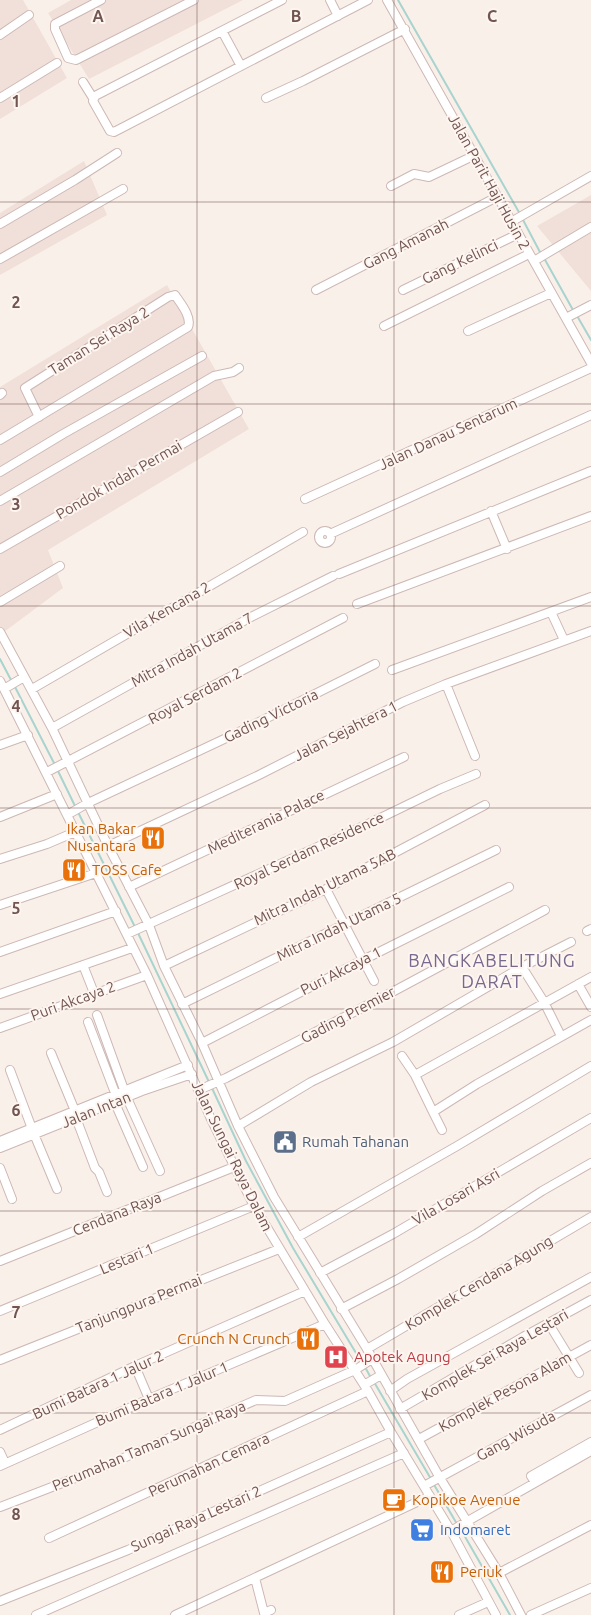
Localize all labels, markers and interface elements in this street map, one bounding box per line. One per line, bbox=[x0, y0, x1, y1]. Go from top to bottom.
text: A bbox=[92, 7, 104, 25]
text: B bbox=[291, 7, 301, 25]
text: C bbox=[487, 7, 497, 25]
text: 1 bbox=[11, 92, 21, 110]
street label: Jalan Parit Haji Husin 2 bbox=[445, 111, 534, 253]
street label: Gang Amanah bbox=[360, 215, 451, 272]
street label: Gang Kelinci bbox=[419, 236, 500, 287]
text: 2 bbox=[11, 293, 21, 311]
street label: Taman Sei Raya 2 bbox=[45, 303, 152, 378]
street label: Jalan Danau Sentarum bbox=[376, 394, 520, 473]
street label: Pondok Indah Permai bbox=[53, 437, 185, 523]
text: 3 bbox=[11, 495, 21, 513]
street label: Vila Kencana 2 bbox=[120, 578, 213, 641]
street label: Mitra Indah Utama 7 bbox=[128, 609, 256, 690]
street label: Royal Serdam 2 bbox=[145, 664, 244, 727]
street label: Gading Victoria bbox=[221, 685, 321, 746]
text: 4 bbox=[11, 697, 21, 715]
street label: Jalan Sejahtera 1 bbox=[291, 697, 401, 764]
street label: Mediterania Palace bbox=[205, 786, 327, 857]
street label: Royal Serdam Residence bbox=[231, 808, 387, 893]
place label: Ikan Bakar Nusantara bbox=[67, 820, 136, 854]
restaurant icon: Ikan Bakar Nusantara bbox=[140, 825, 166, 851]
street label: Mitra Indah Utama 5AB bbox=[251, 845, 399, 929]
restaurant icon: TOSS Cafe bbox=[61, 857, 87, 883]
place label: TOSS Cafe bbox=[92, 861, 162, 878]
street label: Mitra Indah Utama 5 bbox=[274, 889, 404, 965]
text: 5 bbox=[11, 899, 21, 917]
street label: Puri Akcaya 1 bbox=[297, 943, 384, 998]
district label: BANGKABELITUNG DARAT bbox=[408, 950, 576, 991]
street label: Puri Akcaya 2 bbox=[28, 977, 117, 1024]
street label: Gading Premier bbox=[298, 982, 398, 1047]
street label: Jalan Sungai Raya Dalam bbox=[189, 1078, 276, 1234]
street label: Jalan Intan bbox=[59, 1088, 133, 1131]
text: 6 bbox=[11, 1101, 21, 1119]
public building icon: Rumah Tahanan bbox=[272, 1129, 298, 1155]
place label: Rumah Tahanan bbox=[302, 1133, 409, 1150]
street label: Vila Losari Asri bbox=[409, 1165, 502, 1228]
street label: Cendana Raya bbox=[70, 1188, 164, 1239]
street label: Komplek Cendana Agung bbox=[402, 1232, 556, 1333]
street label: Lestari 1 bbox=[97, 1240, 156, 1278]
street label: Tanjungpura Permai bbox=[73, 1270, 204, 1337]
text: 7 bbox=[11, 1303, 21, 1321]
street label: Komplek Sei Raya Lestari bbox=[418, 1306, 571, 1404]
restaurant icon: Crunch N Crunch bbox=[295, 1326, 321, 1352]
place label: Crunch N Crunch bbox=[177, 1330, 290, 1347]
hospital icon: Apotek Agung bbox=[323, 1344, 349, 1370]
street label: Bumi Batara 1 Jalur 2 bbox=[29, 1347, 166, 1422]
place label: Apotek Agung bbox=[354, 1348, 451, 1365]
street label: Komplek Pesona Alam bbox=[435, 1348, 574, 1435]
street label: Bumi Batara 1 Jalur 1 bbox=[93, 1358, 231, 1429]
street label: Perumahan Taman Sungai Raya bbox=[49, 1397, 248, 1494]
street label: Gang Wisuda bbox=[473, 1407, 558, 1464]
street label: Perumahan Cemara bbox=[146, 1429, 272, 1500]
street label: Sungai Raya Lestari 2 bbox=[128, 1482, 264, 1555]
cafe icon: Kopikoe Avenue bbox=[381, 1487, 407, 1513]
place label: Kopikoe Avenue bbox=[412, 1491, 520, 1508]
text: 8 bbox=[11, 1505, 21, 1523]
supermarket icon: Indomaret bbox=[409, 1517, 435, 1543]
place label: Indomaret bbox=[440, 1521, 511, 1538]
restaurant icon: Periuk bbox=[429, 1559, 455, 1585]
place label: Periuk bbox=[460, 1563, 503, 1580]

